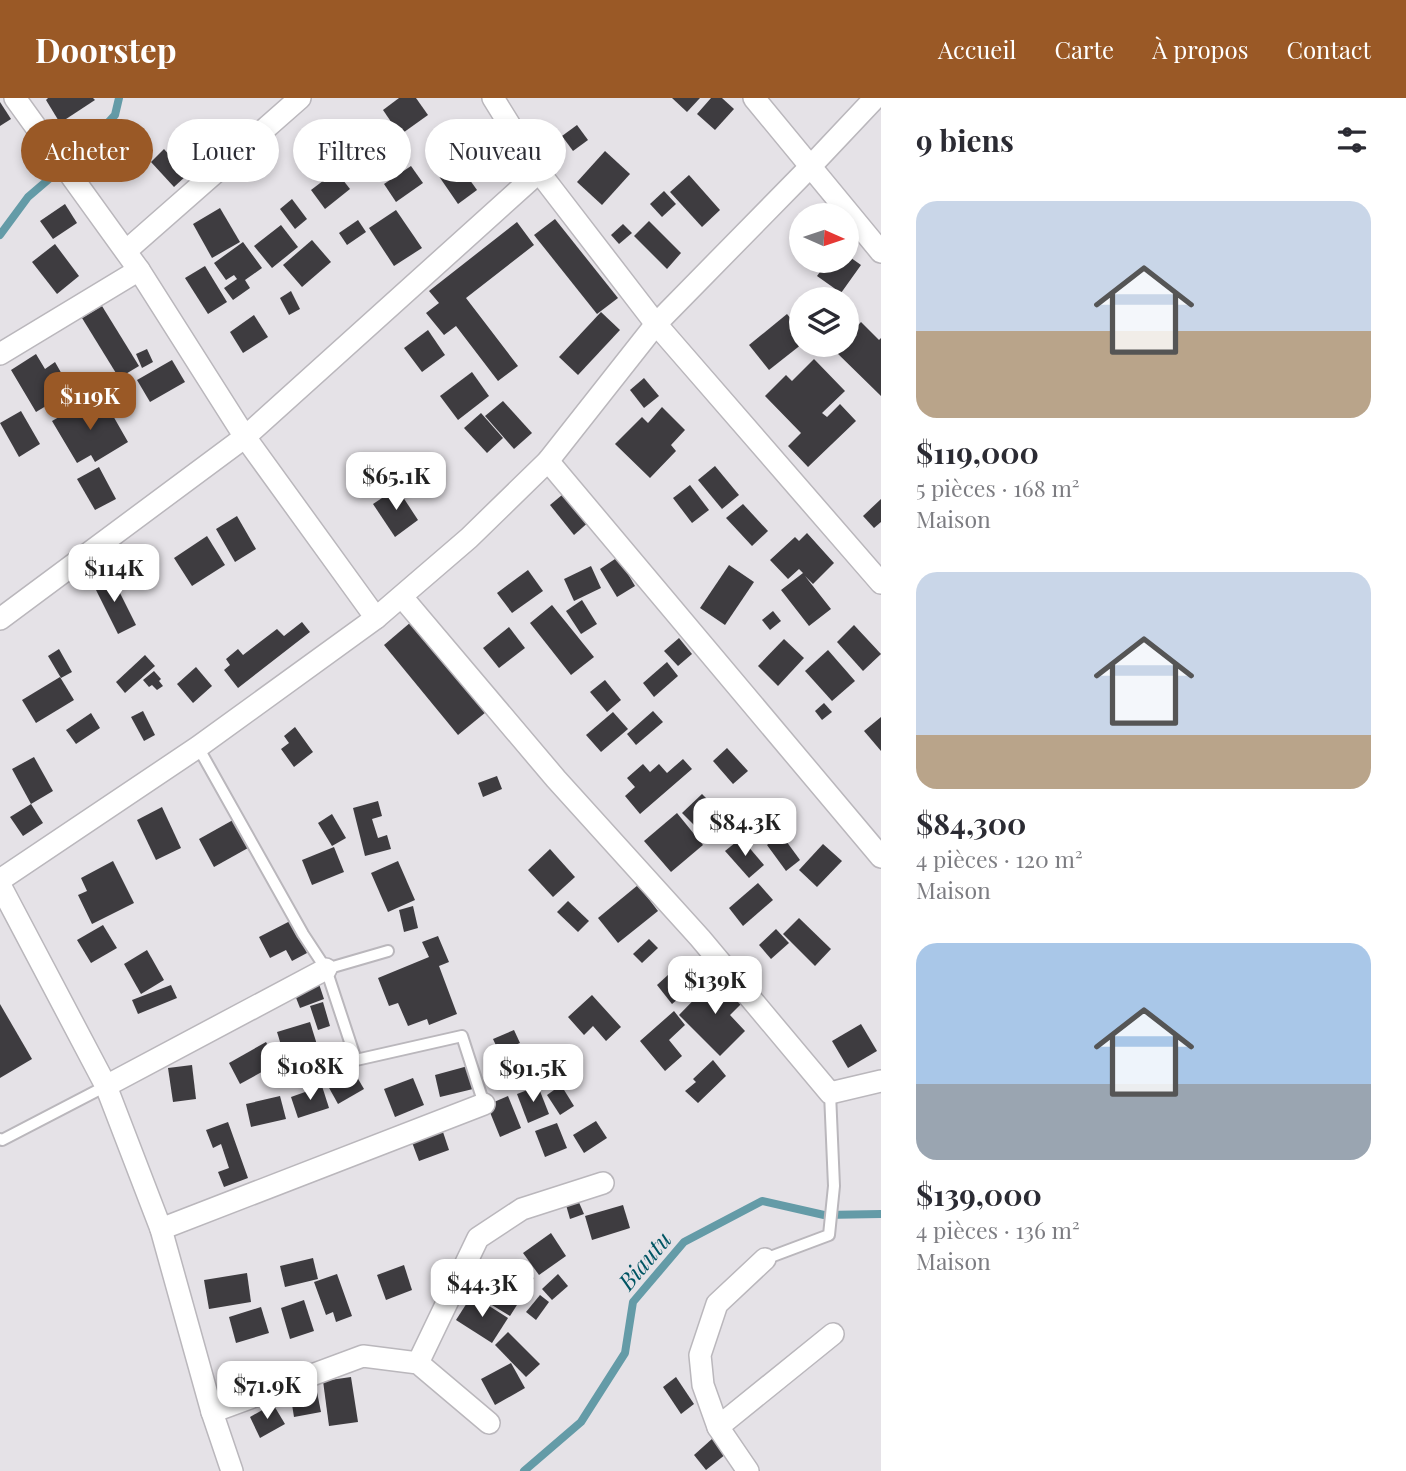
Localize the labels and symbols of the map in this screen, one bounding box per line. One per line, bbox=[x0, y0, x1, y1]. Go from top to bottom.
north arrow bbox=[789, 203, 859, 273]
pin: $119K bbox=[41, 372, 139, 432]
pin: $65.1K bbox=[339, 452, 453, 512]
pin: $114K bbox=[65, 545, 163, 604]
pin: $84.3K bbox=[688, 798, 802, 858]
pin: $139K bbox=[666, 956, 764, 1016]
pin: $108K bbox=[261, 1042, 359, 1102]
pin: $91.5K bbox=[476, 1044, 590, 1104]
water label: Biautu bbox=[610, 1224, 677, 1297]
pin: $44.3K bbox=[425, 1260, 539, 1319]
pin: $71.9K bbox=[210, 1362, 324, 1421]

